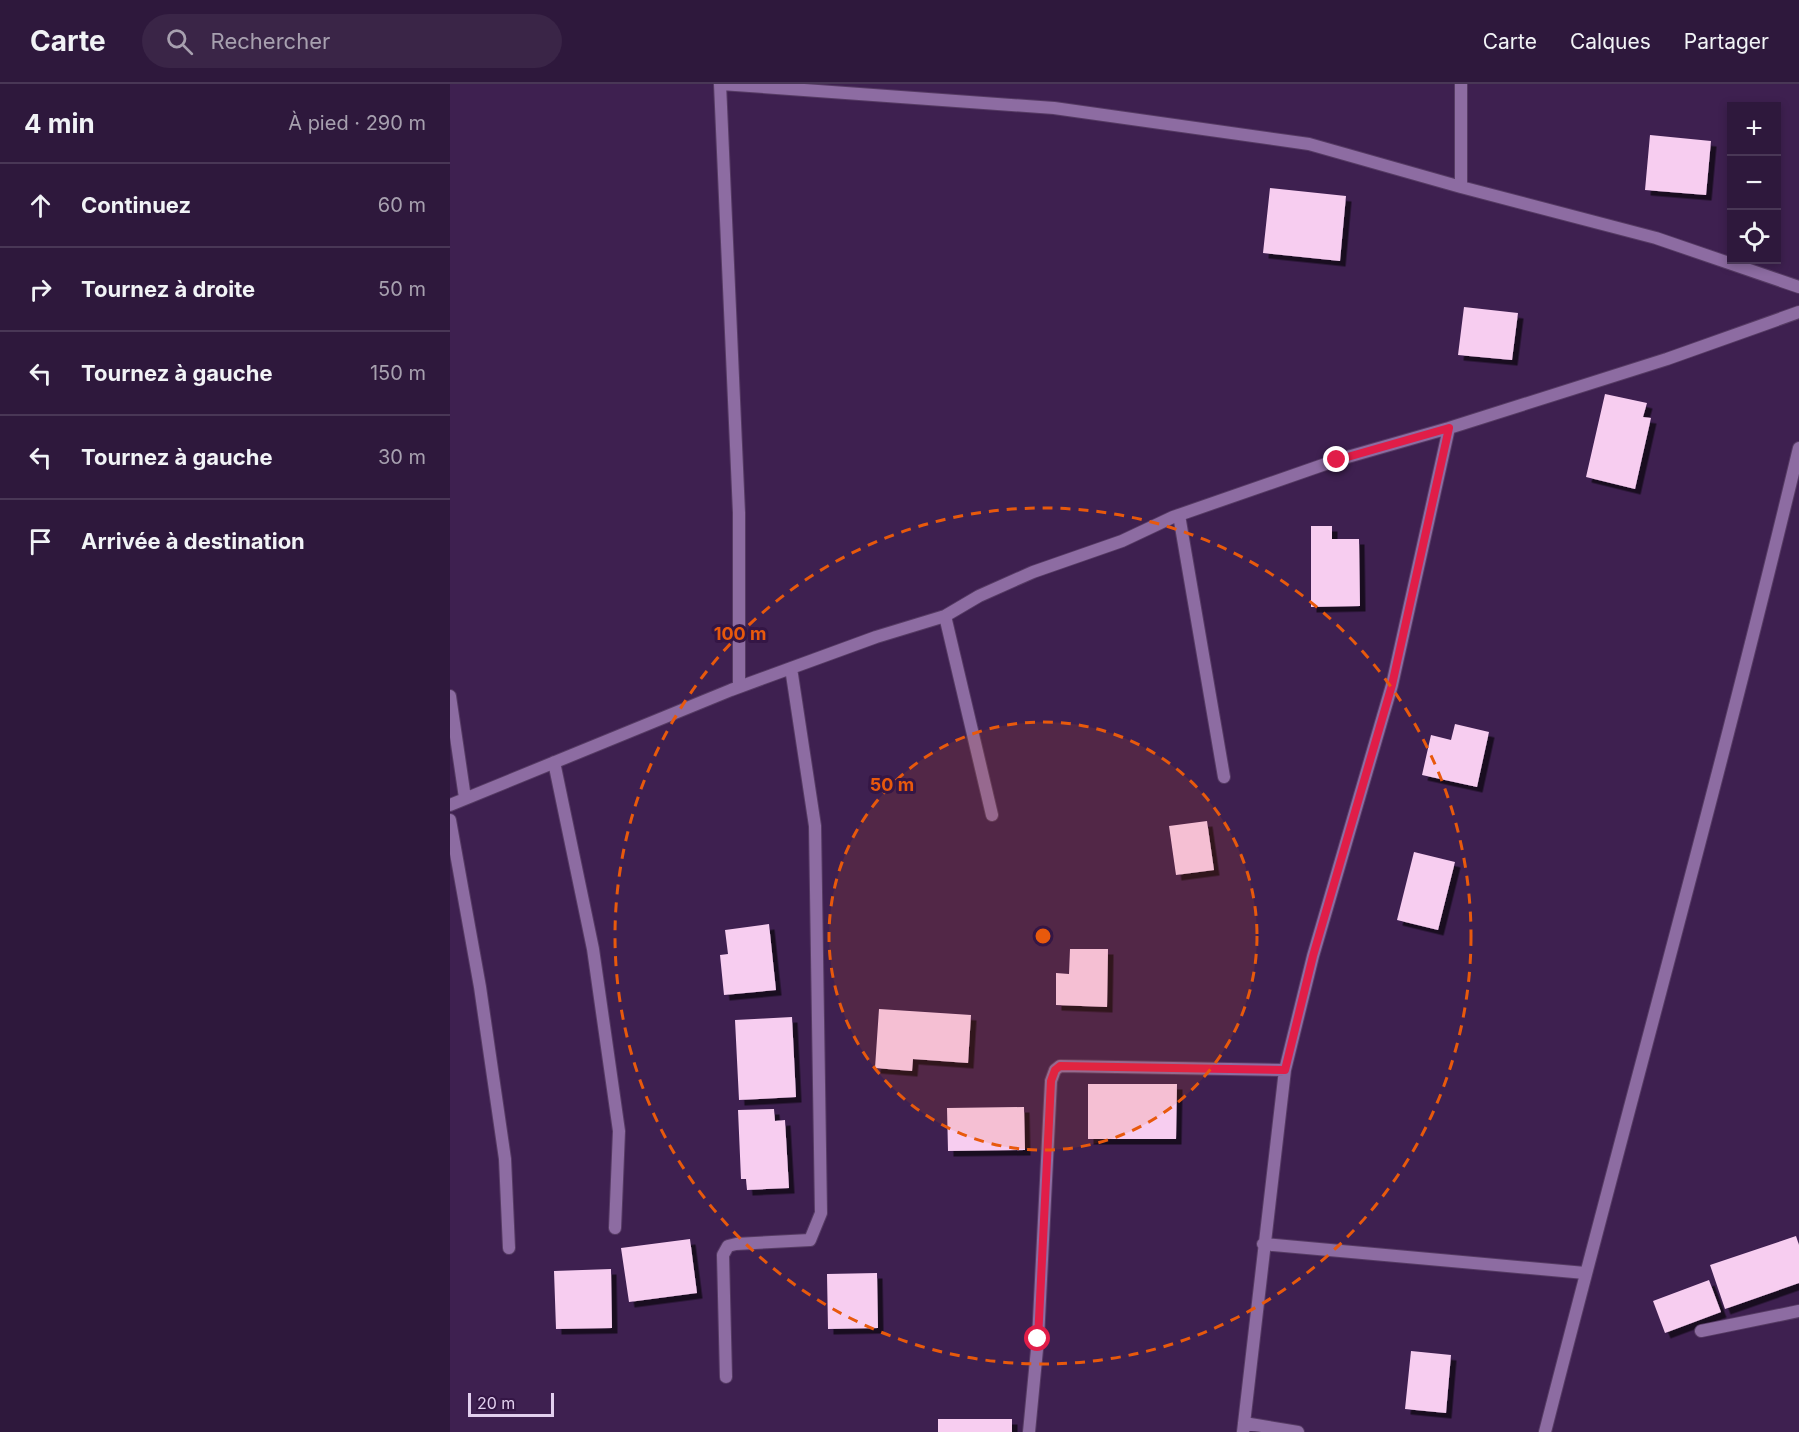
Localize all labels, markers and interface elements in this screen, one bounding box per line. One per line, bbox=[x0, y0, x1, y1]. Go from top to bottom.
search box bbox=[142, 14, 562, 68]
text: Carte bbox=[30, 24, 106, 58]
icon: search bbox=[163, 25, 196, 58]
text: Rechercher bbox=[211, 28, 330, 54]
text: Carte bbox=[1483, 29, 1537, 54]
text: Calques bbox=[1570, 29, 1651, 54]
text: Partager bbox=[1684, 29, 1769, 54]
map controls bbox=[1727, 102, 1781, 264]
button: + bbox=[1727, 102, 1781, 156]
text: 4 min bbox=[24, 108, 95, 139]
text: À pied · 290 m bbox=[288, 111, 426, 135]
button: − bbox=[1727, 156, 1781, 210]
icon: ahead bbox=[24, 189, 57, 222]
text: Continuez bbox=[81, 192, 191, 218]
text: 60 m bbox=[378, 193, 426, 217]
button: locate bbox=[1727, 210, 1781, 264]
icon: right bbox=[24, 273, 57, 306]
text: Tournez à droite bbox=[81, 276, 255, 302]
text: 50 m bbox=[378, 277, 426, 301]
icon: left bbox=[24, 357, 57, 390]
text: Tournez à gauche bbox=[81, 360, 273, 386]
text: 150 m bbox=[370, 361, 426, 385]
icon: left bbox=[24, 441, 57, 474]
text: Tournez à gauche bbox=[81, 444, 273, 470]
text: 30 m bbox=[378, 445, 426, 469]
route end bbox=[1323, 446, 1349, 472]
icon: arrive bbox=[24, 525, 57, 558]
text: Arrivée à destination bbox=[81, 528, 305, 554]
text: 100 m bbox=[714, 623, 766, 644]
text: 50 m bbox=[870, 774, 914, 795]
centre of rings bbox=[1033, 926, 1053, 946]
route start bbox=[1024, 1325, 1050, 1351]
scale bar bbox=[468, 1390, 554, 1418]
text: 20 m bbox=[477, 1393, 515, 1413]

